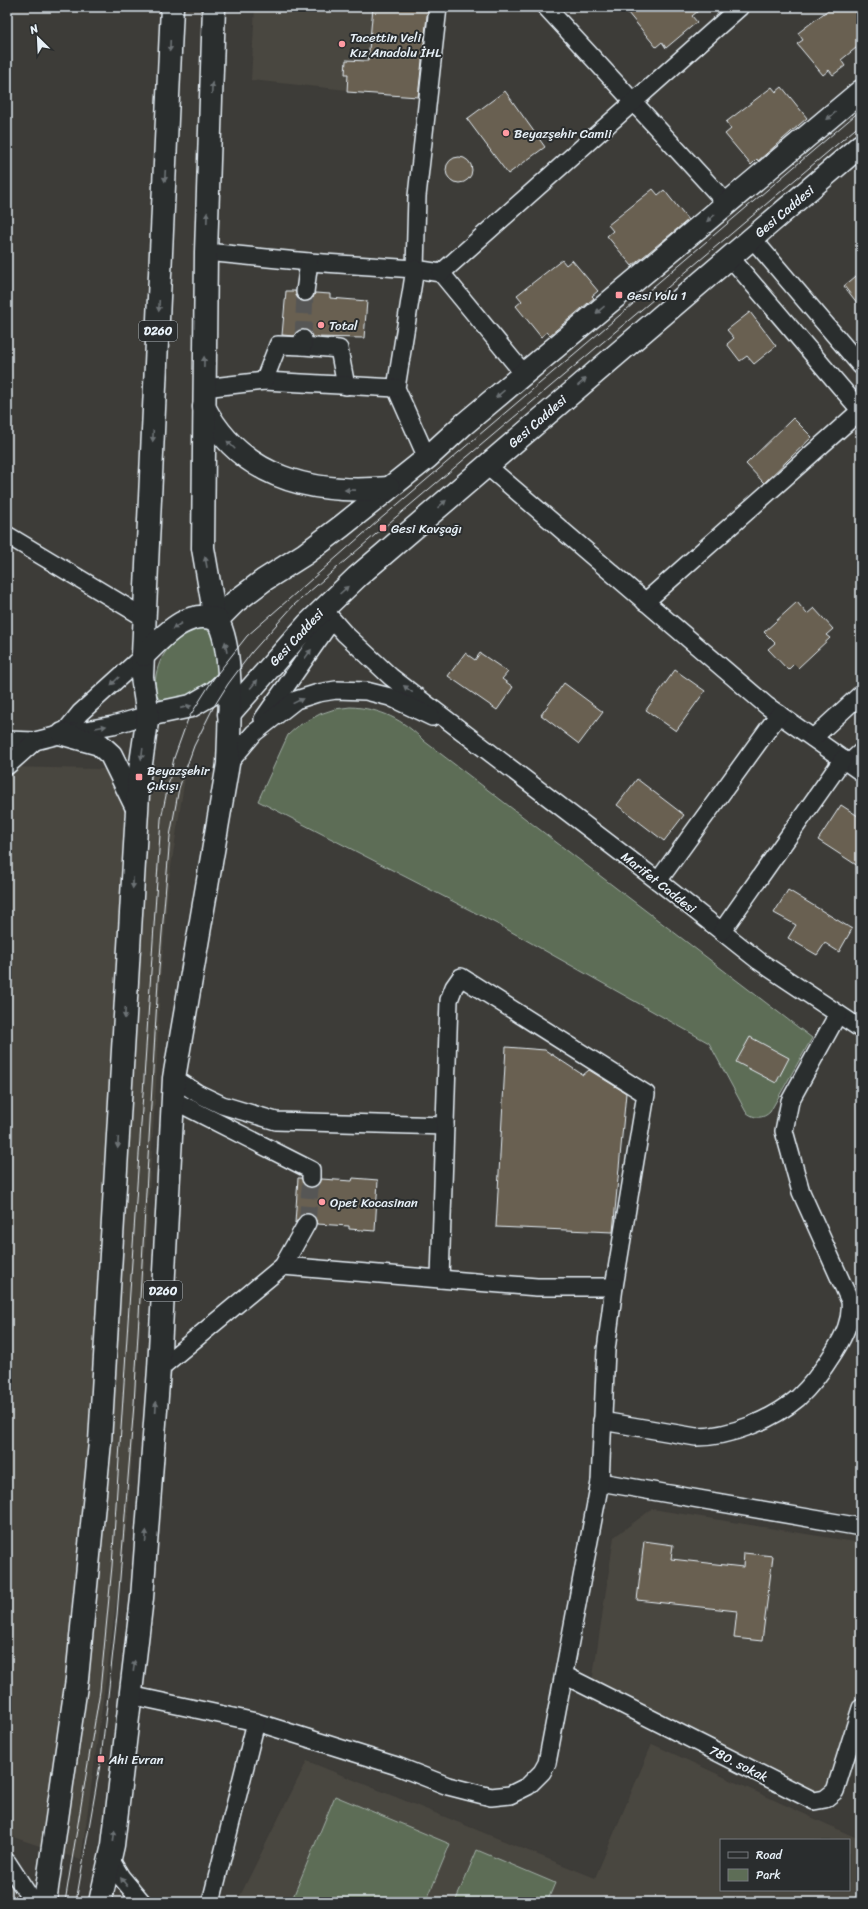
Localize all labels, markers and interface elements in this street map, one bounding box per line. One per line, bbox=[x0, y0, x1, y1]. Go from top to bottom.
north arrow bbox=[18, 18, 58, 58]
text: N bbox=[26, 19, 42, 40]
place label: Tacettin Veli Kız Anadolu İHL bbox=[350, 26, 441, 64]
marker: Tacettin Veli Kız Anadolu İHL bbox=[337, 39, 347, 49]
one-way arrow bbox=[167, 40, 174, 52]
one-way arrow bbox=[208, 82, 215, 94]
one-way arrow bbox=[827, 111, 836, 120]
place label: Beyazşehir Camii bbox=[514, 122, 612, 145]
marker: Beyazşehir Camii bbox=[501, 128, 511, 138]
one-way arrow bbox=[161, 170, 168, 182]
street label: Gesi Caddesi bbox=[749, 179, 820, 243]
one-way arrow bbox=[204, 212, 211, 224]
one-way arrow bbox=[705, 213, 716, 222]
place label: Gesi Yolu 1 bbox=[627, 284, 687, 307]
marker: Gesi Yolu 1 bbox=[614, 290, 624, 300]
one-way arrow bbox=[156, 300, 162, 313]
one-way arrow bbox=[595, 306, 606, 315]
place label: Total bbox=[329, 314, 358, 337]
marker: Total bbox=[316, 320, 326, 330]
road number: D260 bbox=[139, 321, 177, 341]
one-way arrow bbox=[201, 355, 207, 368]
one-way arrow bbox=[577, 378, 588, 387]
one-way arrow bbox=[495, 389, 506, 398]
street label: Gesi Caddesi bbox=[502, 389, 572, 454]
one-way arrow bbox=[150, 430, 156, 443]
one-way arrow bbox=[226, 440, 236, 450]
one-way arrow bbox=[344, 486, 356, 493]
one-way arrow bbox=[437, 500, 446, 509]
place label: Gesi Kavşağı bbox=[391, 517, 462, 540]
marker: Gesi Kavşağı bbox=[378, 523, 388, 533]
one-way arrow bbox=[202, 556, 208, 568]
one-way arrow bbox=[338, 585, 349, 594]
street label: Gesi Caddesi bbox=[263, 603, 330, 672]
one-way arrow bbox=[172, 622, 182, 630]
one-way arrow bbox=[222, 641, 228, 653]
one-way arrow bbox=[304, 649, 312, 660]
one-way arrow bbox=[110, 676, 120, 686]
one-way arrow bbox=[250, 678, 259, 689]
one-way arrow bbox=[403, 685, 414, 694]
one-way arrow bbox=[292, 698, 303, 704]
one-way arrow bbox=[179, 703, 192, 709]
one-way arrow bbox=[95, 724, 107, 730]
one-way arrow bbox=[139, 748, 145, 760]
place label: Beyazşehir Çıkışı bbox=[147, 759, 210, 797]
marker: Beyazşehir Çıkışı bbox=[134, 772, 144, 782]
street label: Marifet Caddesi bbox=[616, 845, 702, 920]
one-way arrow bbox=[129, 877, 136, 889]
one-way arrow bbox=[122, 1007, 129, 1019]
one-way arrow bbox=[114, 1137, 121, 1149]
place label: Opet Kocasinan bbox=[330, 1191, 418, 1214]
marker: Opet Kocasinan bbox=[317, 1197, 327, 1207]
road number: D260 bbox=[144, 1281, 182, 1301]
one-way arrow bbox=[153, 1401, 160, 1413]
one-way arrow bbox=[143, 1530, 150, 1542]
one-way arrow bbox=[131, 1660, 137, 1672]
street label: 780. sokak bbox=[705, 1739, 772, 1788]
place label: Ahi Evran bbox=[108, 1748, 163, 1771]
marker: Ahi Evran bbox=[96, 1754, 106, 1764]
one-way arrow bbox=[111, 1830, 117, 1842]
legend bbox=[720, 1839, 850, 1891]
text: Road bbox=[756, 1844, 783, 1866]
text: Park bbox=[756, 1864, 781, 1886]
one-way arrow bbox=[120, 1876, 129, 1887]

